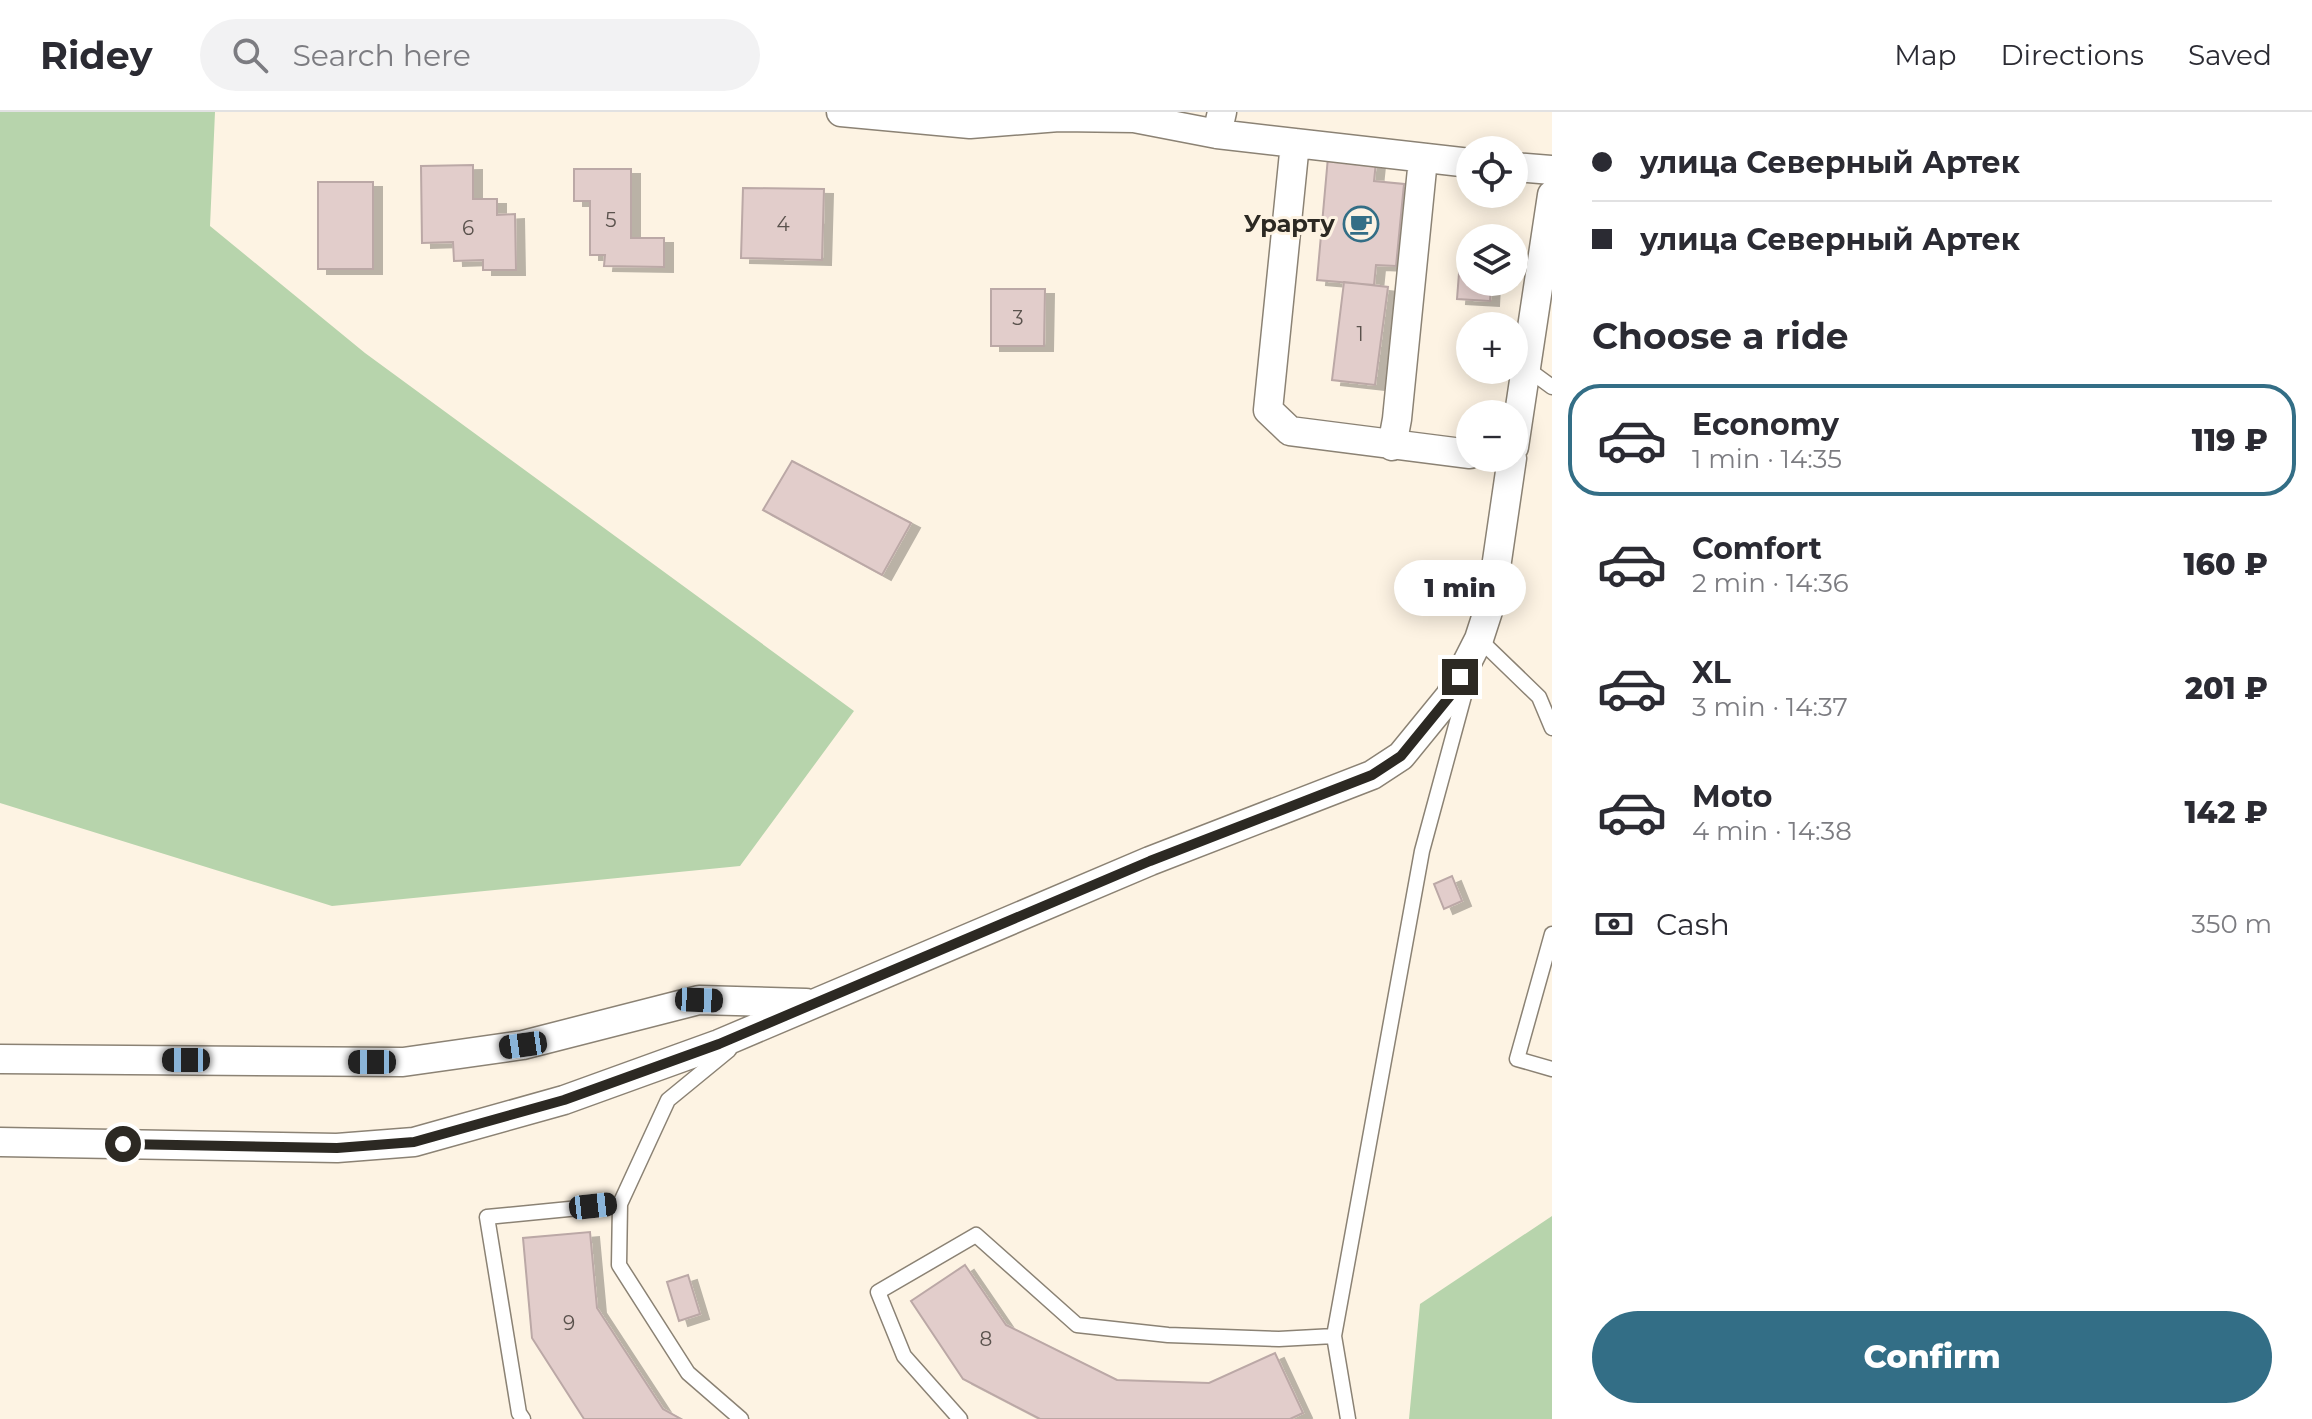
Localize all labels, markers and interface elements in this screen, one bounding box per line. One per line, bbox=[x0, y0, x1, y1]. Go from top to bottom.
search box bbox=[200, 19, 760, 91]
text: Ridey bbox=[40, 32, 152, 79]
icon: search bbox=[228, 33, 272, 77]
text: Search here bbox=[292, 37, 471, 74]
text: Map bbox=[1894, 38, 1956, 72]
text: Directions bbox=[2000, 38, 2144, 72]
text: Saved bbox=[2188, 38, 2272, 72]
map controls bbox=[1456, 136, 1528, 472]
button: locate bbox=[1456, 136, 1528, 208]
text: улица Северный Артек bbox=[1640, 144, 2020, 181]
cafe icon: Урарту bbox=[1342, 205, 1380, 243]
house number: 5 bbox=[605, 208, 617, 232]
place label: Урарту bbox=[1244, 209, 1335, 238]
house number: 4 bbox=[776, 212, 790, 236]
house number: 6 bbox=[462, 216, 474, 240]
text: улица Северный Артек bbox=[1640, 221, 2020, 258]
button: layers bbox=[1456, 224, 1528, 296]
house number: 3 bbox=[1012, 306, 1024, 330]
button: + bbox=[1456, 312, 1528, 384]
text: Choose a ride bbox=[1592, 314, 1849, 358]
house number: 1 bbox=[1356, 322, 1364, 346]
button: − bbox=[1456, 400, 1528, 472]
icon: car bbox=[1596, 404, 1668, 476]
text: Economy bbox=[1692, 406, 1839, 443]
text: 119 ₽ bbox=[2192, 422, 2268, 459]
text: 1 min · 14:35 bbox=[1692, 443, 1842, 475]
icon: car bbox=[1596, 528, 1668, 600]
text: Comfort bbox=[1692, 530, 1822, 567]
text: 160 ₽ bbox=[2183, 546, 2268, 583]
callout: 1 min bbox=[1394, 561, 1526, 617]
text: 2 min · 14:36 bbox=[1692, 567, 1849, 599]
text: 1 min bbox=[1424, 572, 1496, 604]
icon: car bbox=[1596, 652, 1668, 724]
text: XL bbox=[1692, 654, 1731, 691]
route end bbox=[1442, 659, 1478, 695]
text: 201 ₽ bbox=[2185, 670, 2268, 707]
text: 3 min · 14:37 bbox=[1692, 691, 1848, 723]
icon: car bbox=[1596, 776, 1668, 848]
text: Moto bbox=[1692, 778, 1773, 815]
text: 142 ₽ bbox=[2184, 794, 2268, 831]
text: 4 min · 14:38 bbox=[1692, 815, 1852, 847]
icon: cash bbox=[1592, 902, 1636, 946]
text: Cash bbox=[1656, 906, 1730, 943]
text: 350 m bbox=[2191, 908, 2272, 940]
car bbox=[675, 987, 723, 1013]
car bbox=[498, 1030, 548, 1060]
car bbox=[162, 1048, 210, 1072]
car bbox=[348, 1050, 396, 1074]
route start bbox=[105, 1126, 141, 1162]
car bbox=[568, 1192, 618, 1220]
house number: 9 bbox=[563, 1311, 575, 1335]
button: Confirm bbox=[1592, 1311, 2272, 1403]
house number: 8 bbox=[980, 1327, 992, 1351]

